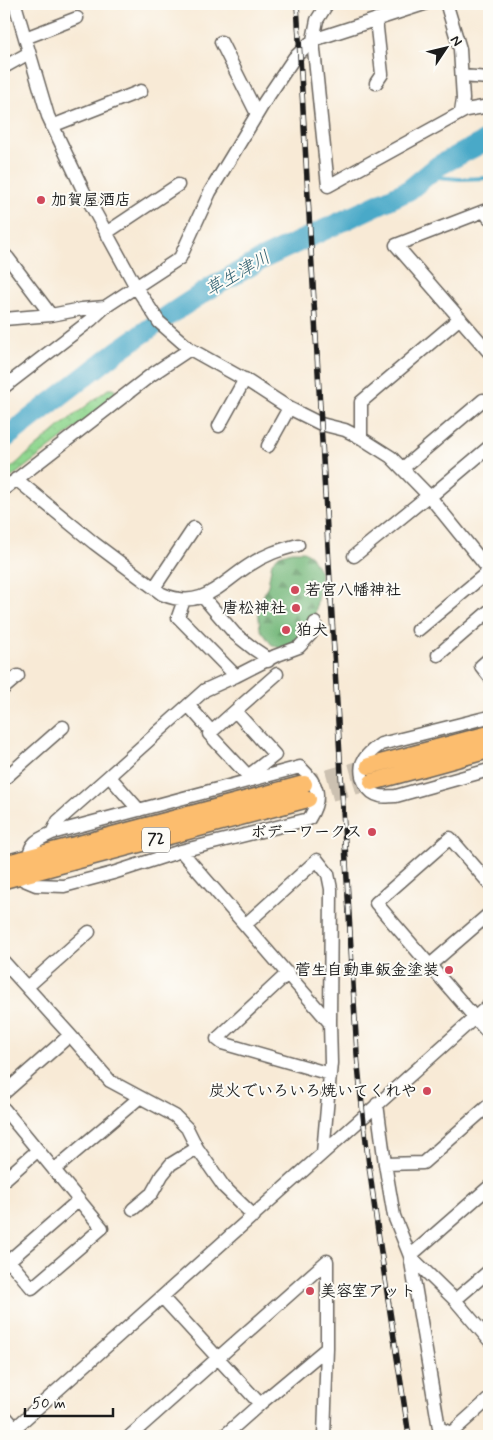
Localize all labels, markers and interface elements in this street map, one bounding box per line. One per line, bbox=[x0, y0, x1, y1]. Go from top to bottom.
north arrow bbox=[420, 22, 470, 72]
text: N bbox=[446, 32, 466, 50]
place label: 加賀屋酒店 bbox=[51, 190, 131, 211]
marker: 加賀屋酒店 bbox=[35, 194, 47, 206]
water label: 草生津川 bbox=[201, 246, 275, 302]
place label: 若宮八幡神社 bbox=[305, 580, 401, 601]
marker: 若宮八幡神社 bbox=[289, 584, 301, 596]
place label: 唐松神社 bbox=[222, 598, 286, 619]
marker: 唐松神社 bbox=[290, 602, 302, 614]
place label: 狛犬 bbox=[296, 620, 328, 641]
marker: 狛犬 bbox=[280, 624, 292, 636]
place label: ボデーワークス bbox=[250, 822, 362, 843]
marker: ボデーワークス bbox=[366, 826, 378, 838]
road number: 72 bbox=[142, 828, 170, 852]
place label: 菅生自動車鈑金塗装 bbox=[295, 960, 439, 981]
marker: 菅生自動車鈑金塗装 bbox=[443, 964, 455, 976]
place label: 炭火でいろいろ焼いてくれや bbox=[209, 1081, 417, 1102]
marker: 炭火でいろいろ焼いてくれや bbox=[421, 1085, 433, 1097]
place label: 美容室アット bbox=[320, 1281, 416, 1302]
marker: 美容室アット bbox=[304, 1285, 316, 1297]
scale bar bbox=[25, 1385, 112, 1417]
text: 50 m bbox=[32, 1394, 66, 1414]

